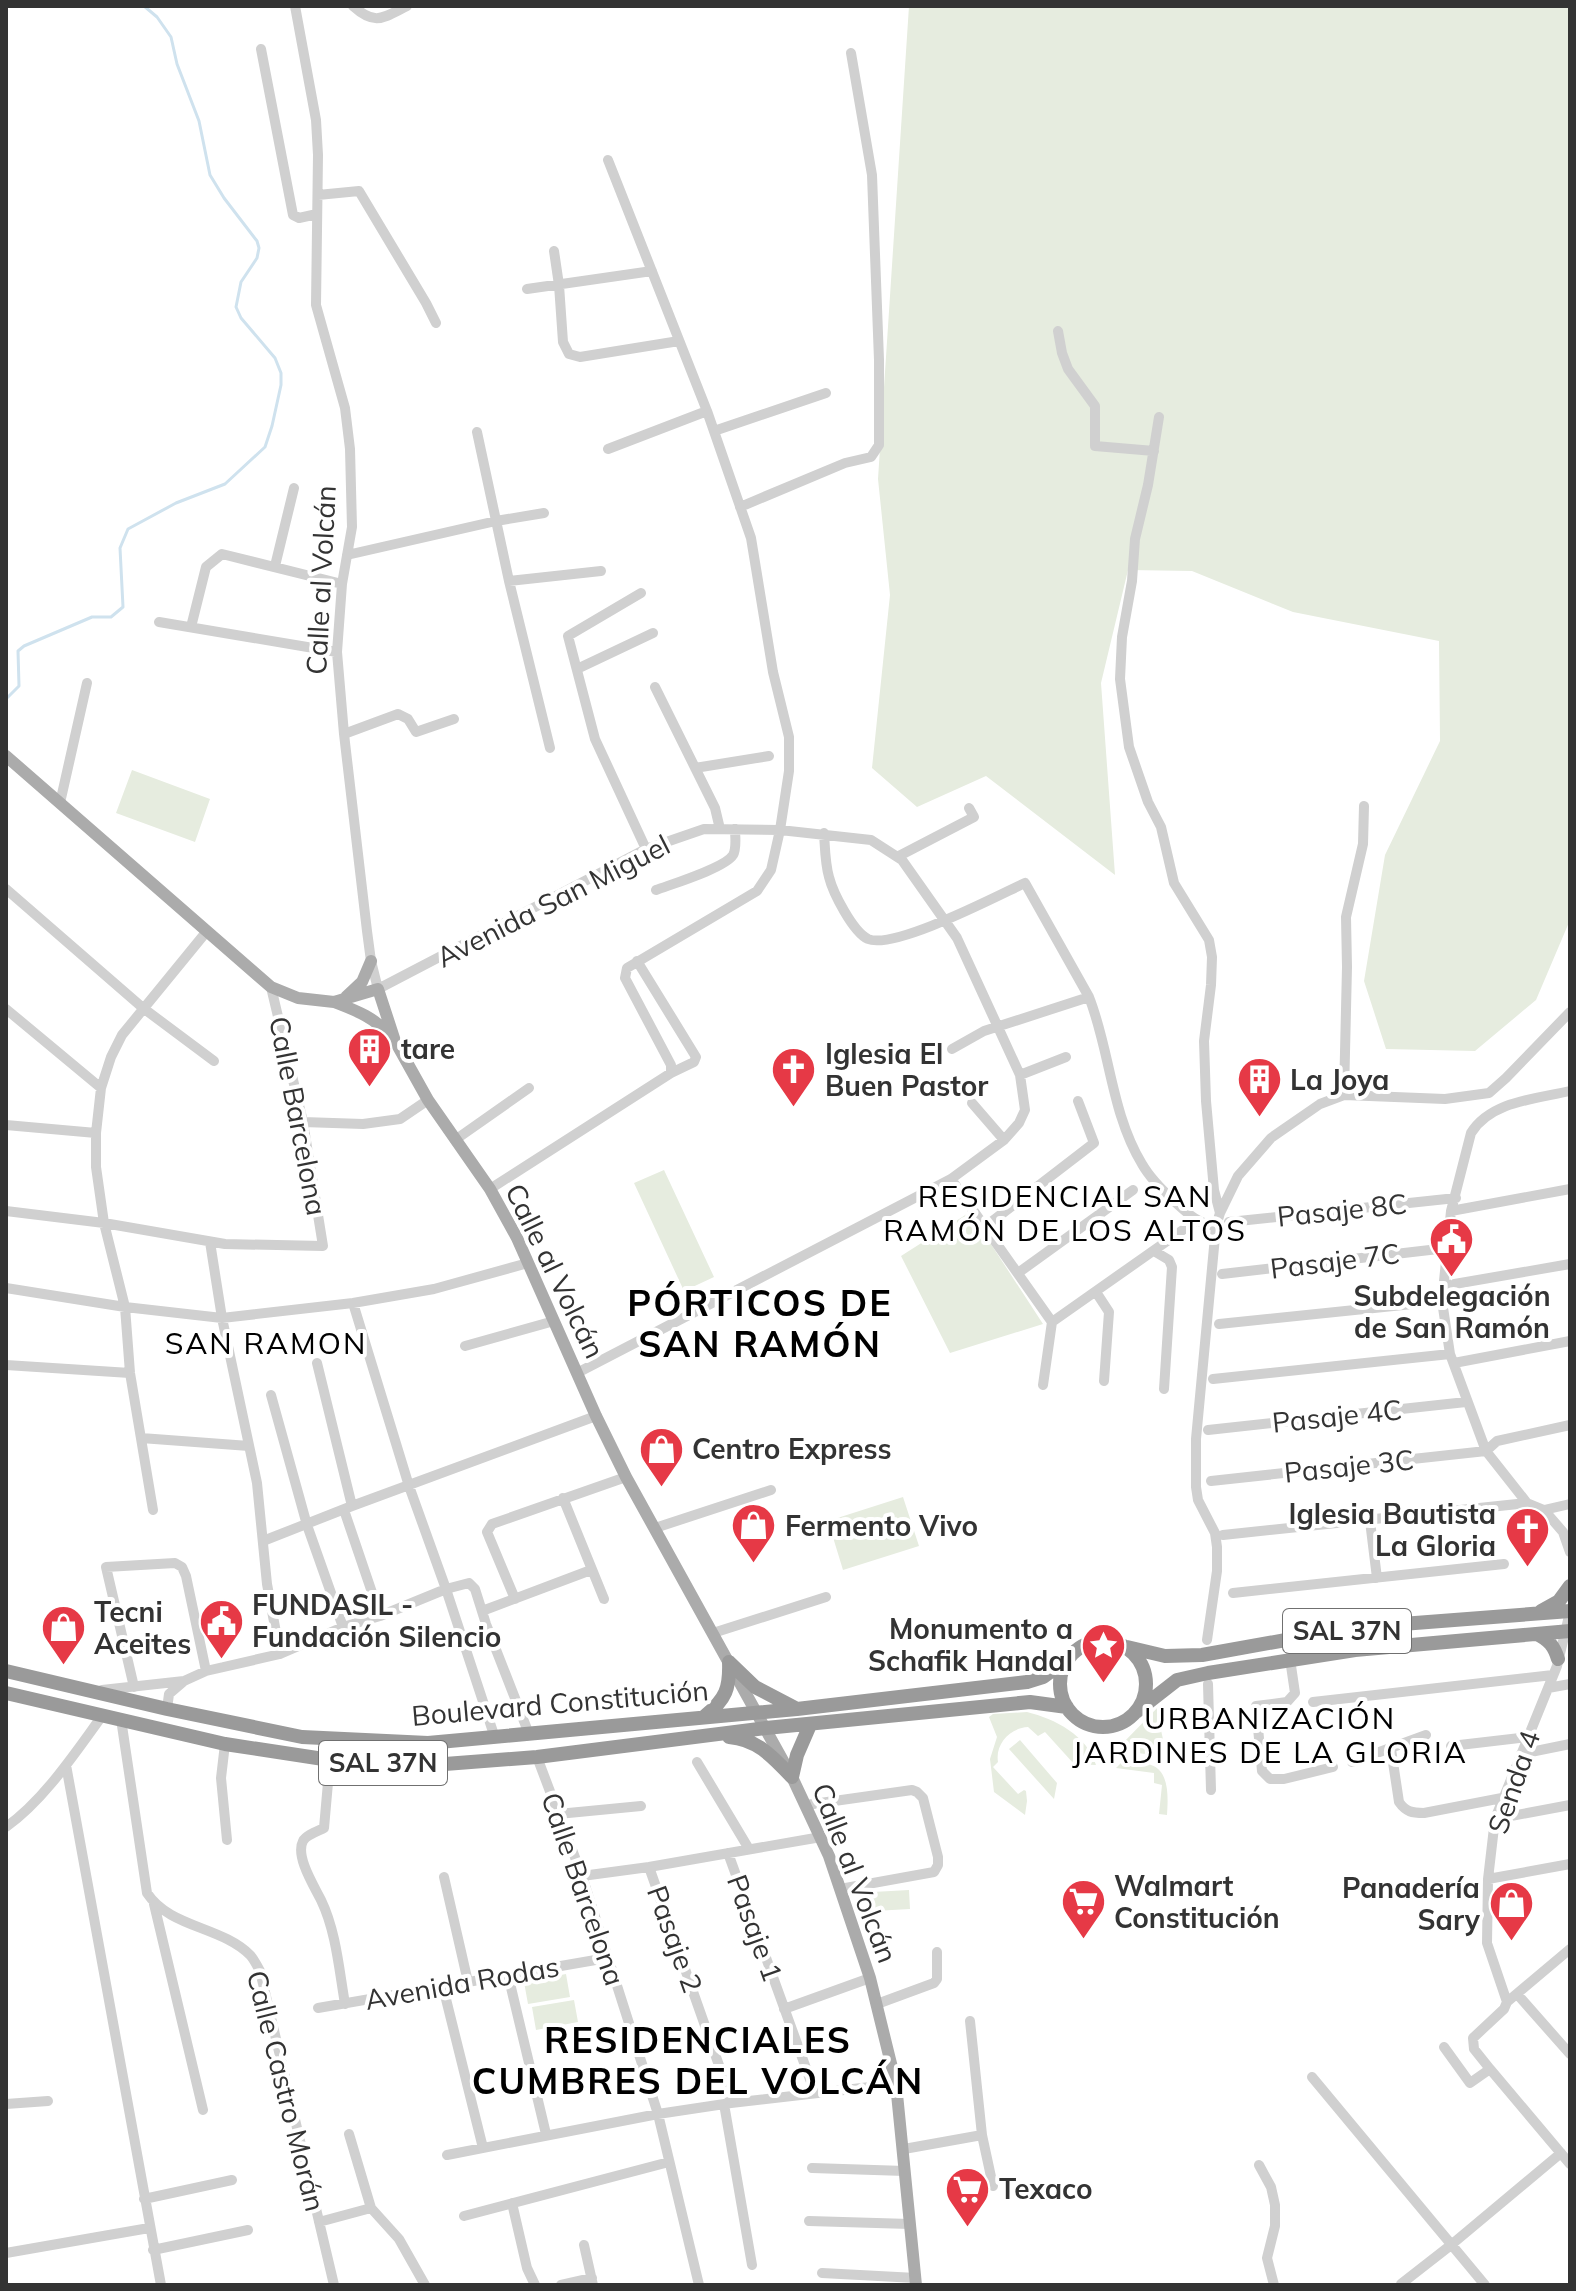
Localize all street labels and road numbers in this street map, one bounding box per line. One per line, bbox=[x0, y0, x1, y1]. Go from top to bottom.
street label: Calle al Volcán bbox=[298, 484, 343, 676]
street label: Avenida San Miguel bbox=[430, 827, 675, 975]
street label: Calle Barcelona bbox=[262, 1013, 335, 1218]
street label: Calle al Volcán bbox=[498, 1178, 613, 1364]
street label: Pasaje 8C bbox=[1275, 1185, 1409, 1234]
street label: Pasaje 7C bbox=[1268, 1235, 1402, 1286]
street label: Pasaje 4C bbox=[1270, 1391, 1404, 1440]
street label: Pasaje 3C bbox=[1282, 1441, 1416, 1490]
road number: SAL 37N bbox=[1283, 1609, 1411, 1653]
street label: Boulevard Constitución bbox=[410, 1672, 710, 1733]
street label: Senda 4 bbox=[1480, 1725, 1548, 1838]
road number: SAL 37N bbox=[319, 1741, 447, 1785]
street label: Calle al Volcán bbox=[805, 1778, 906, 1968]
street label: Calle Barcelona bbox=[534, 1788, 633, 1990]
street label: Pasaje 1 bbox=[720, 1870, 791, 1986]
street label: Pasaje 2 bbox=[640, 1881, 711, 1997]
street label: Avenida Rodas bbox=[362, 1948, 562, 2017]
street label: Calle Castro Morán bbox=[240, 1967, 333, 2215]

